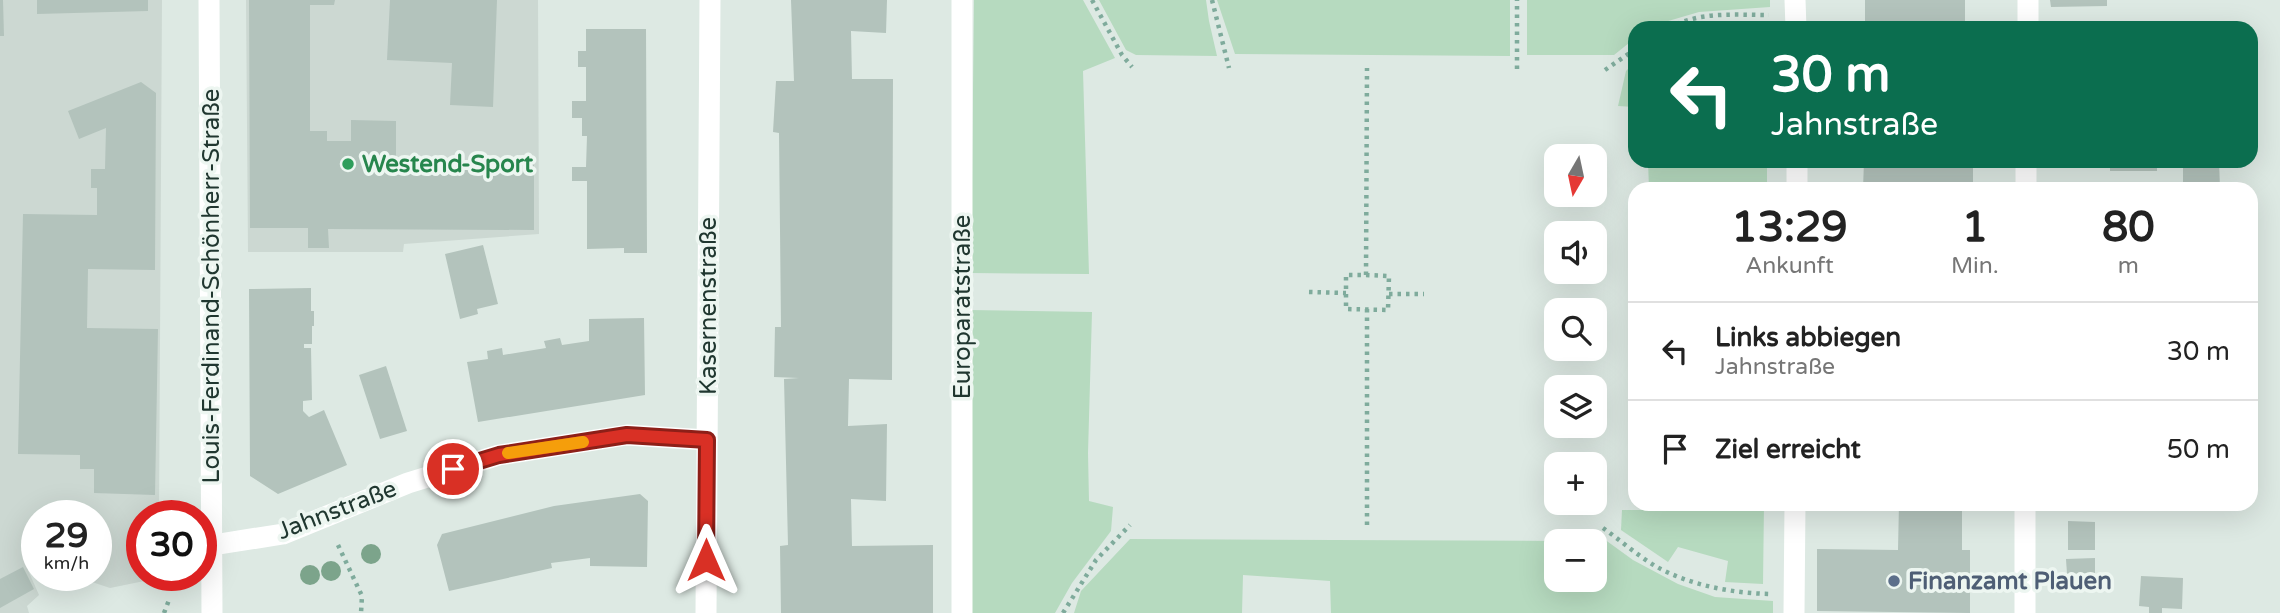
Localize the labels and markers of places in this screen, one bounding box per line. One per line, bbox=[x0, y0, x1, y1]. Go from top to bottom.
place label: Westend-Sport bbox=[362, 150, 534, 179]
marker: Westend-Sport bbox=[340, 156, 356, 172]
pin bbox=[423, 439, 483, 499]
place label: Finanzamt Plauen bbox=[1908, 567, 2112, 596]
marker: Finanzamt Plauen bbox=[1886, 573, 1902, 589]

